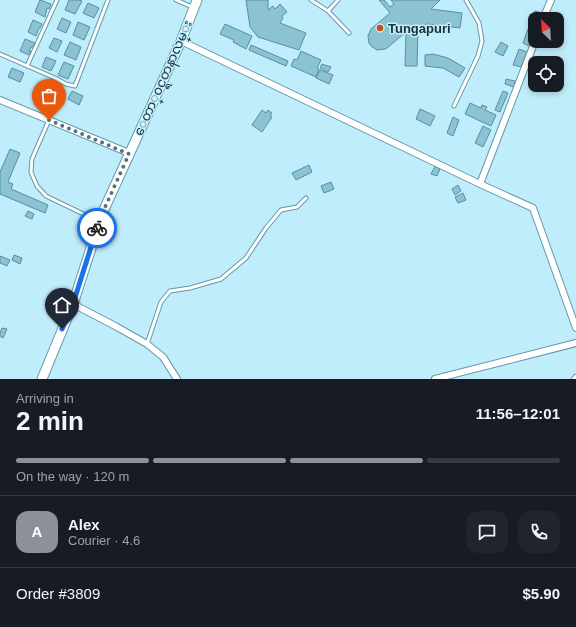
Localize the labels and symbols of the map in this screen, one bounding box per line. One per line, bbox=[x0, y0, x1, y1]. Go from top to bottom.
north arrow bbox=[528, 12, 564, 48]
street label: ေတာ္၀င္ရတနာလမ္း bbox=[131, 18, 198, 139]
place label: Tungapuri bbox=[388, 21, 451, 36]
marker: Tungapuri bbox=[375, 23, 385, 33]
pin bbox=[32, 79, 66, 120]
courier bbox=[77, 208, 117, 248]
pin bbox=[45, 288, 79, 329]

